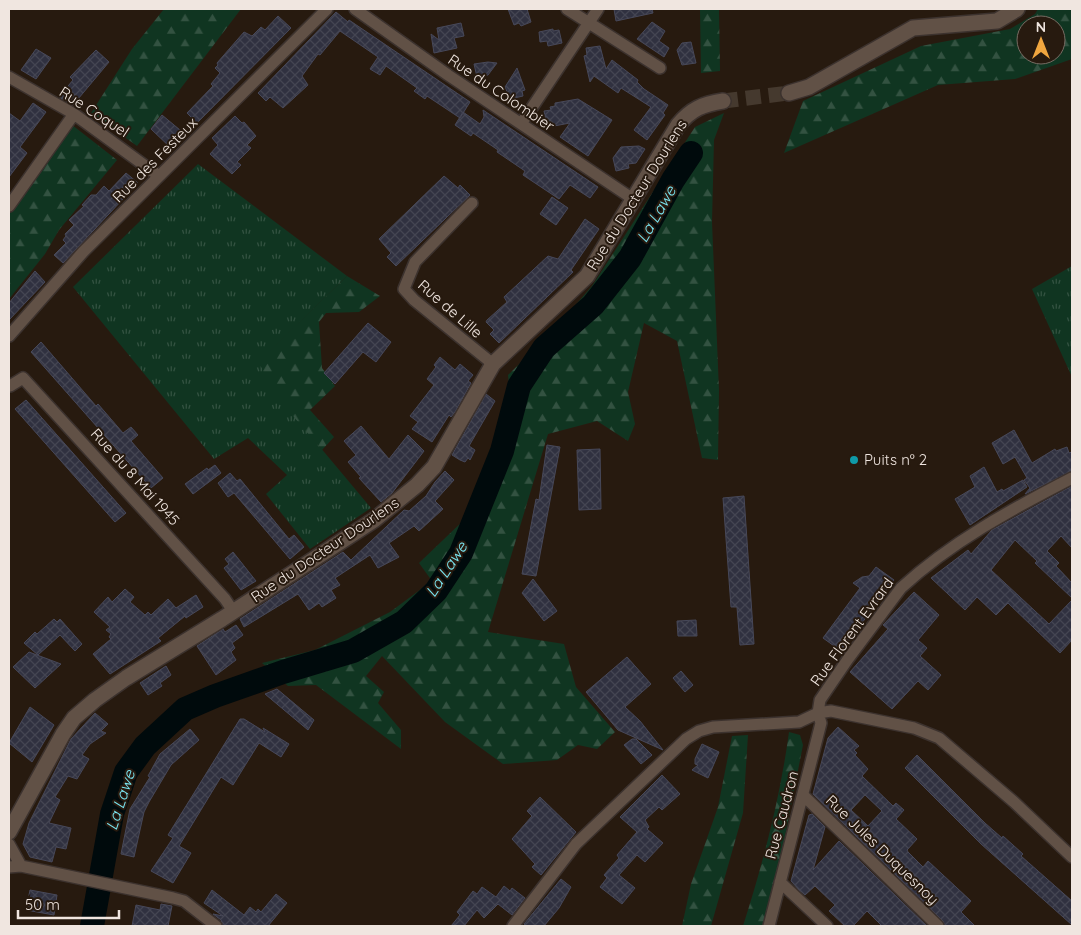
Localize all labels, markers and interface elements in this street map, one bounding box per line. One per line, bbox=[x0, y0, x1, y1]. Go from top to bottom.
north arrow bbox=[1016, 15, 1066, 65]
text: N bbox=[1036, 18, 1046, 36]
street label: Rue du Colombier bbox=[444, 50, 558, 135]
street label: Rue Coquel bbox=[56, 82, 133, 141]
street label: Rue des Festeux bbox=[108, 113, 201, 206]
street label: Rue du Docteur Dourlens bbox=[582, 116, 691, 274]
water label: La Lawe bbox=[632, 181, 681, 246]
street label: Rue de Lille bbox=[414, 276, 486, 342]
street label: Rue du 8 Mai 1945 bbox=[87, 424, 184, 529]
place label: Puits n° 2 bbox=[864, 450, 927, 469]
marker: Puits n° 2 bbox=[848, 454, 860, 466]
street label: Rue du Docteur Dourlens bbox=[247, 493, 402, 606]
water label: La Lawe bbox=[421, 537, 472, 600]
street label: Rue Florent Evrard bbox=[806, 574, 897, 690]
water label: La Lawe bbox=[101, 767, 139, 832]
street label: Rue Caudron bbox=[761, 769, 802, 861]
street label: Rue Jules Duquesnoy bbox=[822, 791, 943, 908]
scale bar bbox=[18, 888, 119, 920]
text: 50 m bbox=[25, 895, 60, 914]

